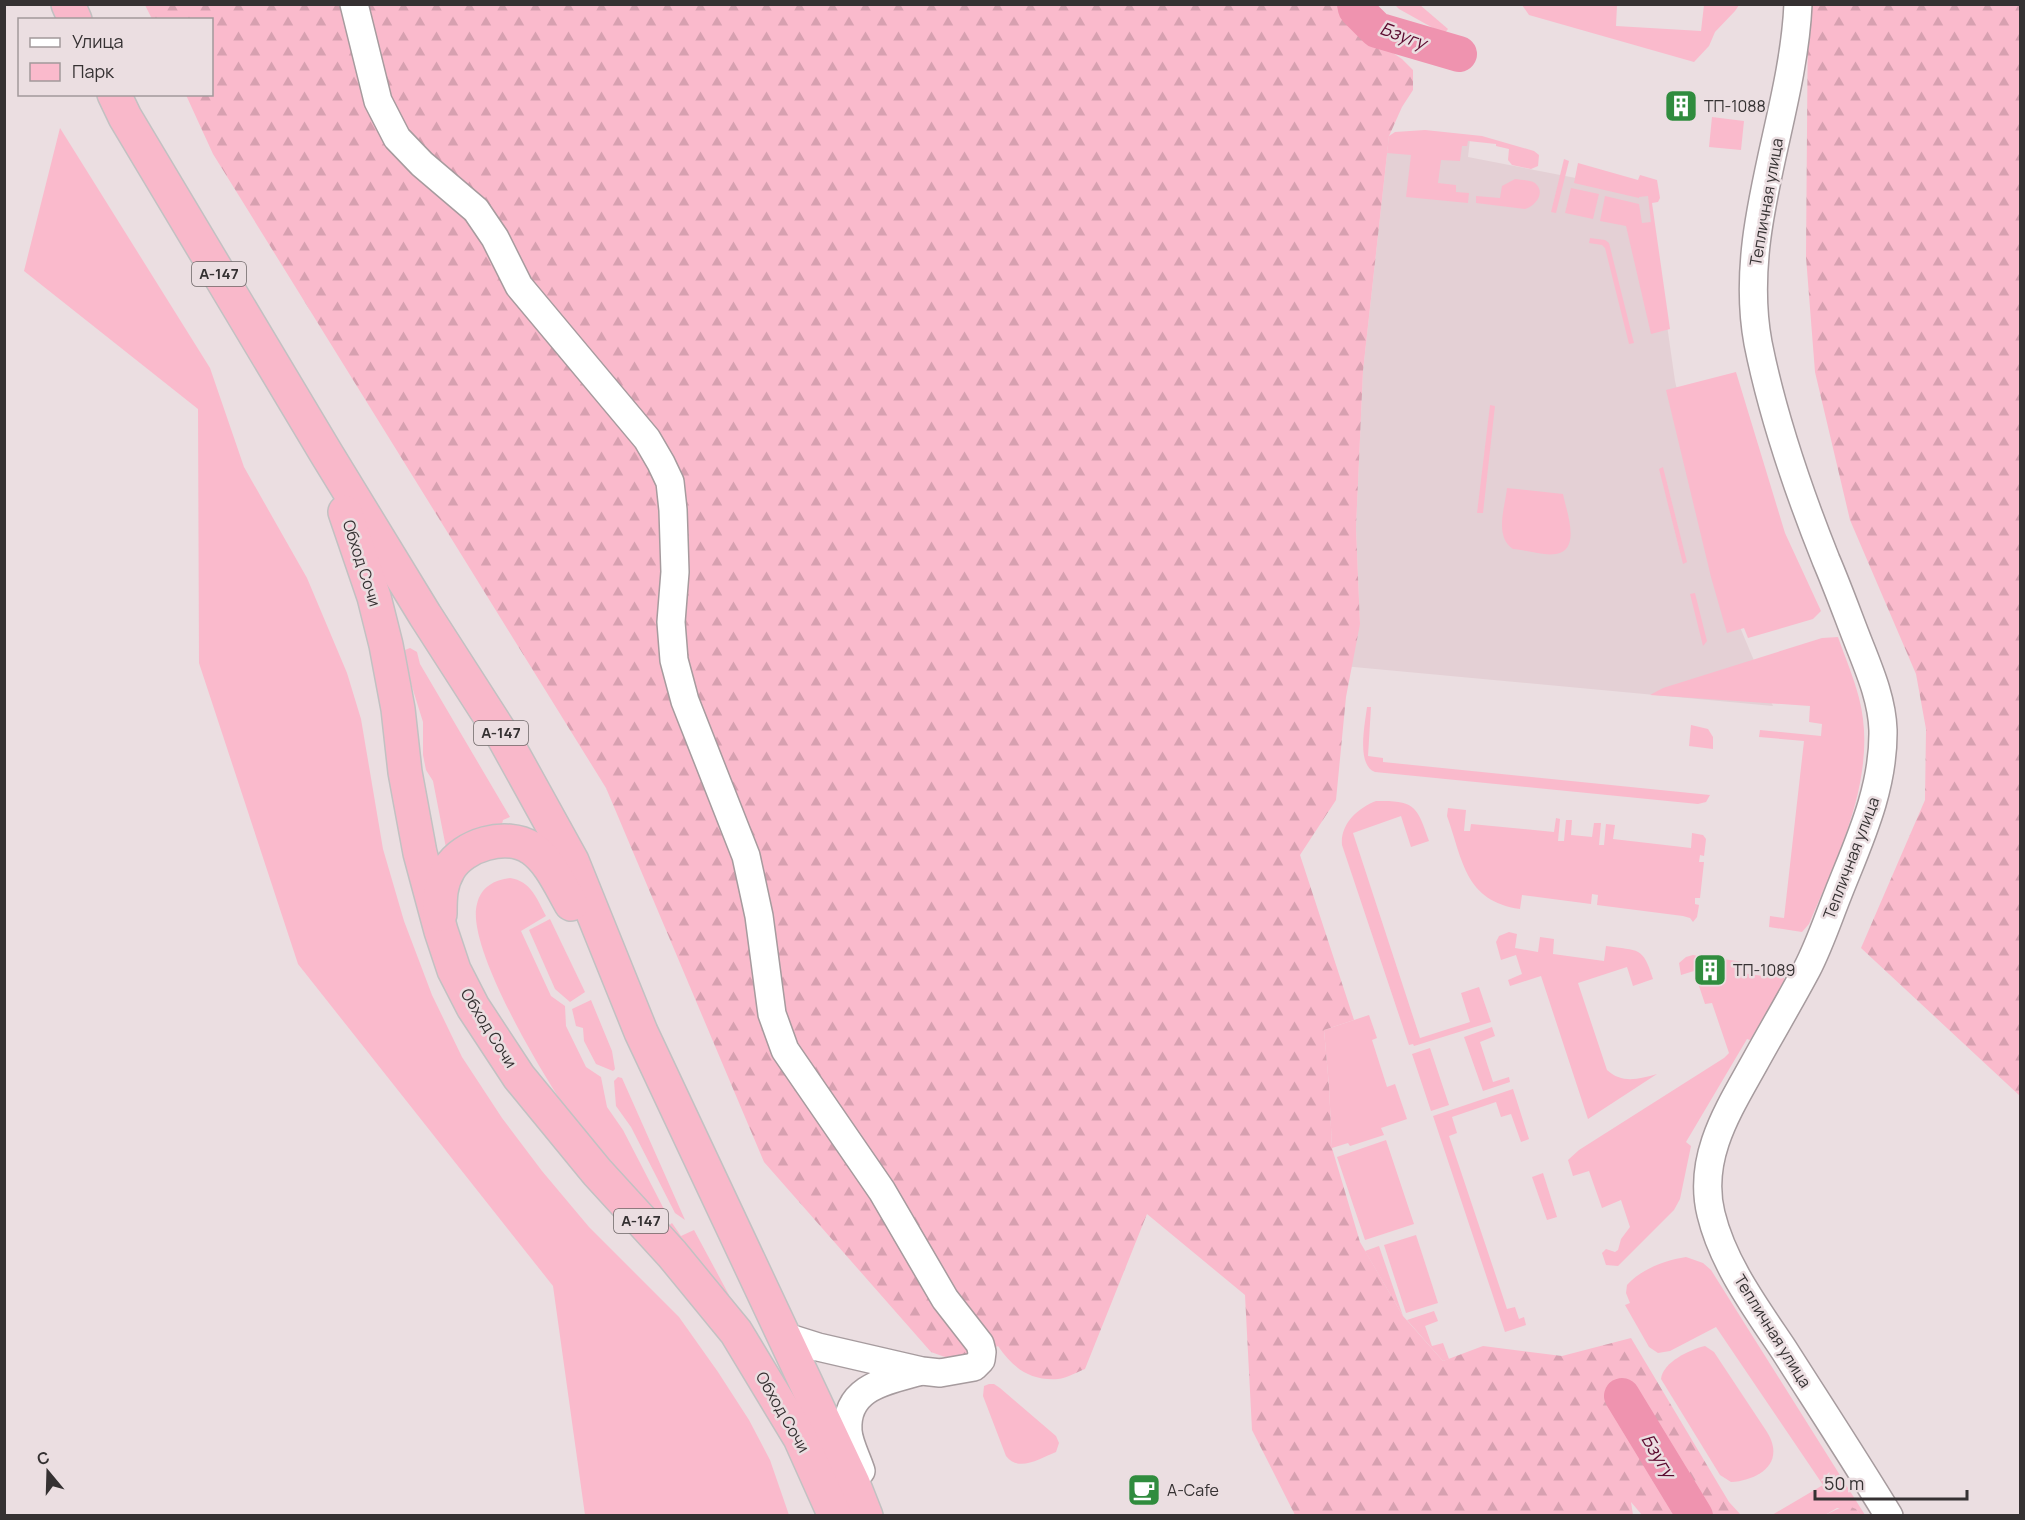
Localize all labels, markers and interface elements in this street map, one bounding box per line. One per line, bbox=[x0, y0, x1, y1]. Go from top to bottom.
water label: Бзугу bbox=[1377, 16, 1432, 55]
legend bbox=[18, 18, 213, 96]
text: Улица bbox=[72, 29, 124, 53]
text: Парк bbox=[72, 59, 115, 83]
building icon: ТП-1088 bbox=[1663, 88, 1699, 124]
place label: ТП-1088 bbox=[1704, 95, 1766, 117]
street label: Тепличная улица bbox=[1744, 136, 1788, 268]
road number: А-147 bbox=[192, 262, 246, 286]
street label: Обход Сочи bbox=[338, 517, 386, 609]
road number: А-147 bbox=[474, 721, 528, 745]
street label: Тепличная улица bbox=[1818, 794, 1884, 922]
building icon: ТП-1089 bbox=[1692, 952, 1728, 988]
place label: ТП-1089 bbox=[1733, 959, 1796, 981]
street label: Обход Сочи bbox=[456, 984, 522, 1072]
road number: А-147 bbox=[614, 1209, 668, 1233]
street label: Тепличная улица bbox=[1729, 1270, 1817, 1392]
street label: Обход Сочи bbox=[751, 1368, 815, 1456]
water label: Бзугу bbox=[1636, 1429, 1683, 1484]
north arrow bbox=[18, 1442, 78, 1502]
text: С bbox=[34, 1445, 52, 1470]
scale bar bbox=[1815, 1463, 1966, 1501]
text: 50 m bbox=[1824, 1471, 1864, 1495]
cafe icon: A-Cafe bbox=[1126, 1472, 1162, 1508]
place label: A-Cafe bbox=[1167, 1479, 1219, 1501]

